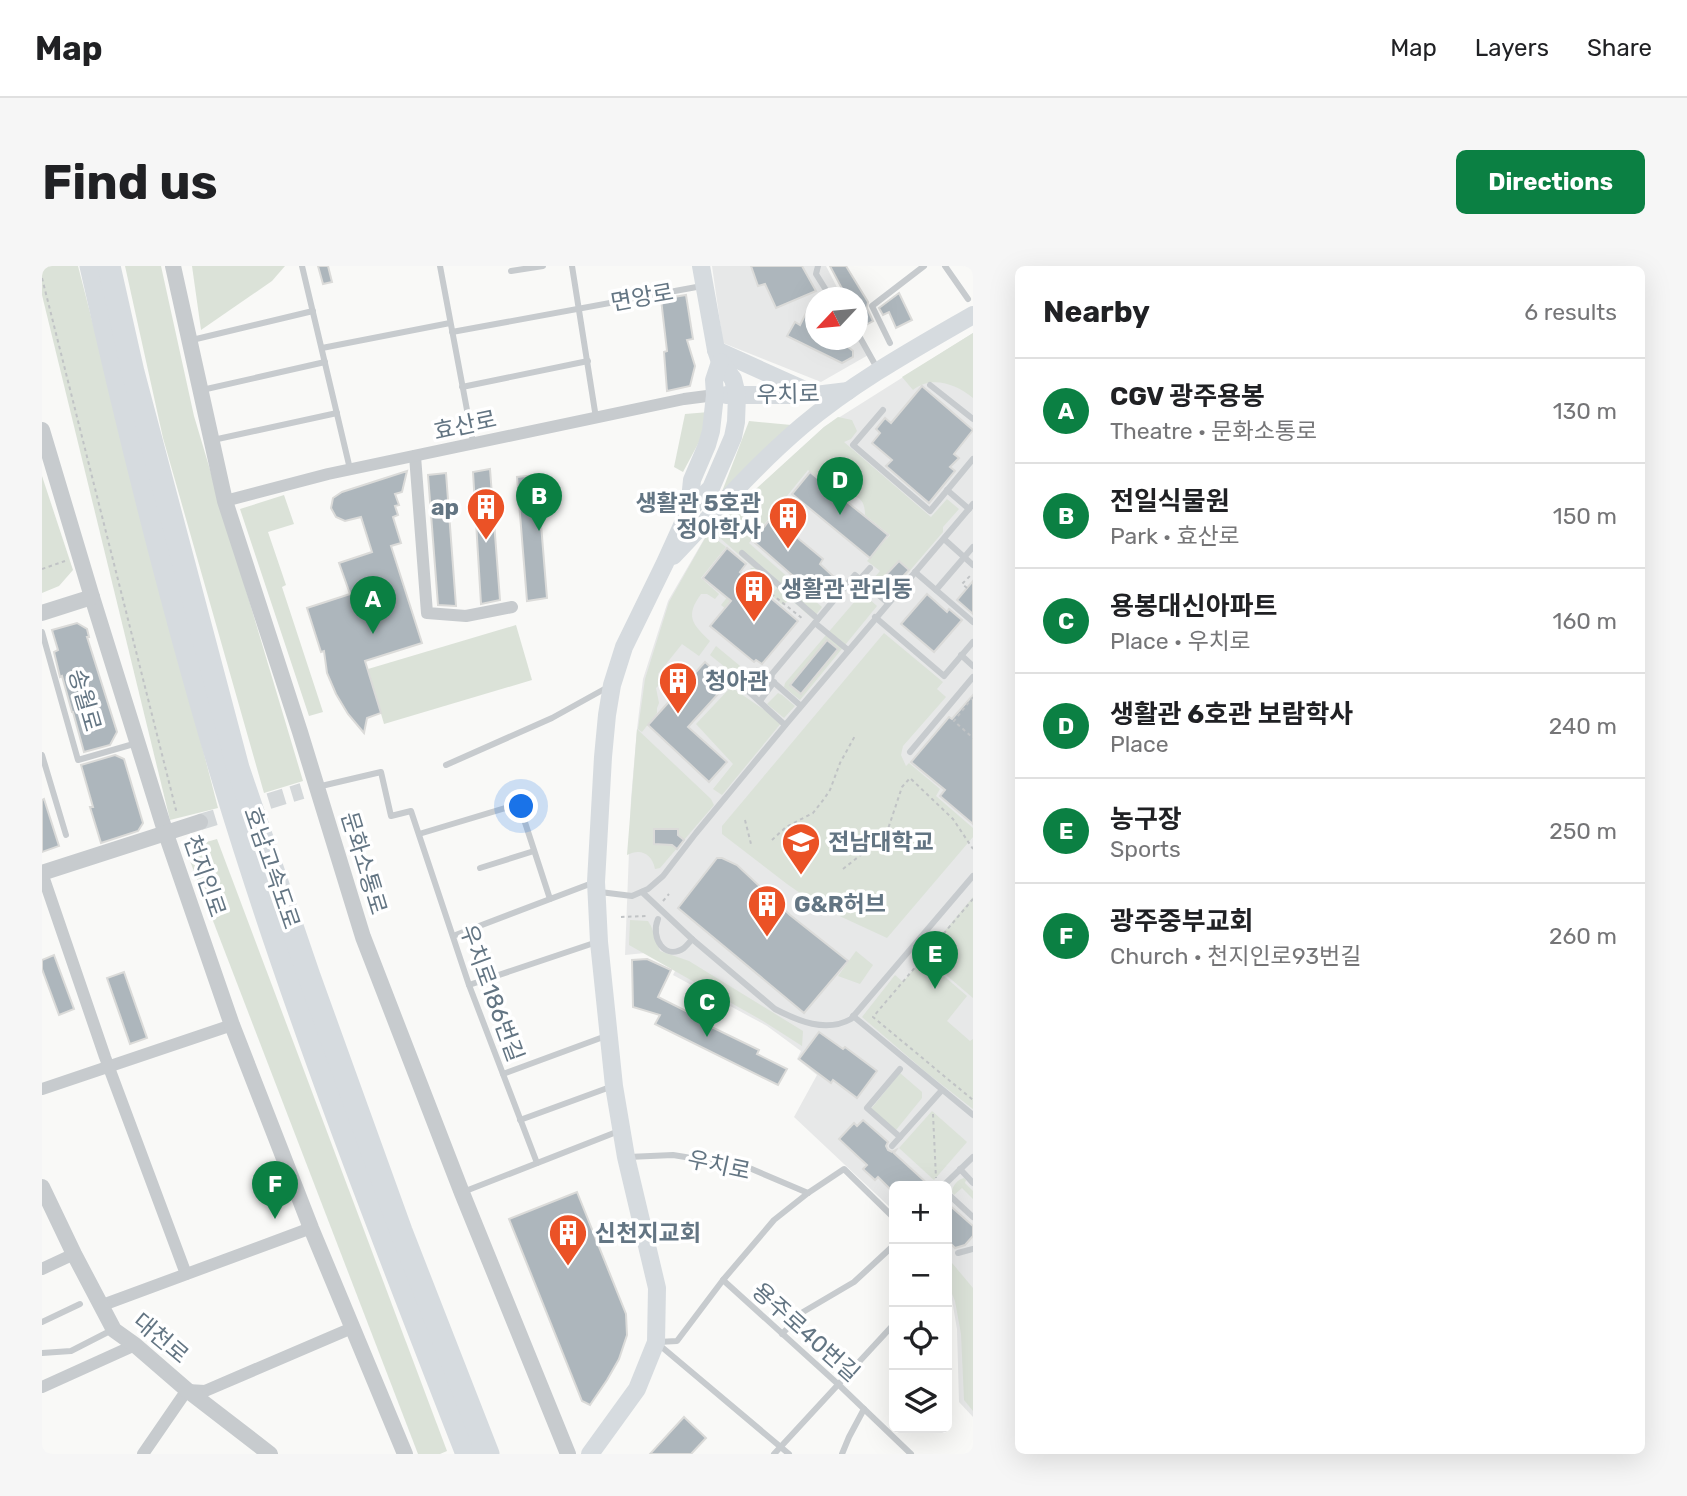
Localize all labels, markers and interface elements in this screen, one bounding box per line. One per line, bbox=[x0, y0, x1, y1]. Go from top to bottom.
text: Map bbox=[35, 29, 103, 68]
text: Map bbox=[1390, 34, 1437, 62]
text: Layers bbox=[1475, 34, 1549, 62]
text: Share bbox=[1587, 34, 1652, 62]
button: Directions bbox=[1456, 150, 1645, 214]
text: Find us bbox=[42, 153, 218, 211]
street label: 면앙로 bbox=[608, 278, 676, 316]
north arrow bbox=[805, 287, 868, 350]
text: Nearby bbox=[1043, 294, 1150, 330]
text: 6 results bbox=[1524, 298, 1617, 326]
street label: 우치로 bbox=[756, 379, 820, 409]
text: CGV 광주용봉 bbox=[1110, 381, 1265, 412]
text: A bbox=[1058, 397, 1074, 425]
text: 130 m bbox=[1553, 397, 1617, 425]
street label: 효산로 bbox=[431, 405, 499, 445]
text: Theatre · 문화소통로 bbox=[1110, 417, 1317, 445]
pin: D bbox=[817, 457, 863, 515]
pin: B bbox=[516, 473, 562, 531]
building icon: ap bbox=[465, 486, 507, 541]
text: 전일식물원 bbox=[1110, 486, 1230, 517]
place label: 생활관 5호관 정아학사 bbox=[635, 489, 761, 543]
place label: ap bbox=[431, 493, 459, 521]
building icon: 생활관 5호관 정아학사 bbox=[767, 495, 809, 550]
text: B bbox=[1058, 502, 1074, 530]
text: 150 m bbox=[1553, 502, 1617, 530]
text: Park · 효산로 bbox=[1110, 522, 1240, 550]
building icon: 생활관 관리동 bbox=[733, 568, 775, 623]
place label: 생활관 관리동 bbox=[781, 575, 913, 603]
pin: A bbox=[350, 576, 396, 634]
text: 용봉대신아파트 bbox=[1110, 591, 1277, 622]
text: C bbox=[1058, 607, 1074, 635]
text: 160 m bbox=[1553, 607, 1617, 635]
text: Place · 우치로 bbox=[1110, 627, 1251, 655]
building icon: 청아관 bbox=[657, 660, 699, 715]
street label: 송월로 bbox=[63, 666, 107, 734]
place label: 청아관 bbox=[705, 667, 768, 695]
text: 생활관 6호관 보람학사 bbox=[1110, 699, 1353, 730]
text: D bbox=[1058, 712, 1074, 740]
text: 240 m bbox=[1549, 712, 1617, 740]
text: Place bbox=[1110, 730, 1169, 758]
your location bbox=[504, 789, 538, 823]
street label: 호남고속도로 bbox=[238, 803, 306, 933]
text: 농구장 bbox=[1110, 804, 1182, 835]
street label: 문화소통로 bbox=[335, 808, 393, 918]
text: E bbox=[1059, 817, 1073, 845]
text: 250 m bbox=[1549, 817, 1617, 845]
school or university icon: 전남대학교 bbox=[780, 821, 822, 876]
place label: 전남대학교 bbox=[828, 828, 934, 856]
street label: 천지인로 bbox=[178, 831, 232, 921]
text: Sports bbox=[1110, 835, 1181, 863]
building icon: G&R허브 bbox=[746, 883, 788, 938]
place label: G&R허브 bbox=[794, 890, 886, 918]
text: 광주중부교회 bbox=[1110, 906, 1254, 937]
street label: 우치로186번길 bbox=[454, 920, 530, 1066]
text: F bbox=[1059, 922, 1073, 950]
text: 260 m bbox=[1549, 922, 1617, 950]
pin: E bbox=[912, 931, 958, 989]
text: Church · 천지인로93번길 bbox=[1110, 942, 1361, 970]
pin: C bbox=[684, 979, 730, 1037]
street label: 우치로 bbox=[685, 1145, 753, 1185]
pin: F bbox=[252, 1161, 298, 1219]
map controls bbox=[889, 1181, 952, 1433]
button: + bbox=[889, 1181, 952, 1244]
building icon: 신천지교회 bbox=[547, 1212, 589, 1267]
place label: 신천지교회 bbox=[595, 1219, 701, 1247]
button: − bbox=[889, 1244, 952, 1307]
street label: 용주로40번길 bbox=[747, 1277, 865, 1387]
street label: 대천로 bbox=[128, 1307, 194, 1369]
button: locate bbox=[889, 1307, 952, 1370]
button: layers bbox=[889, 1370, 952, 1433]

